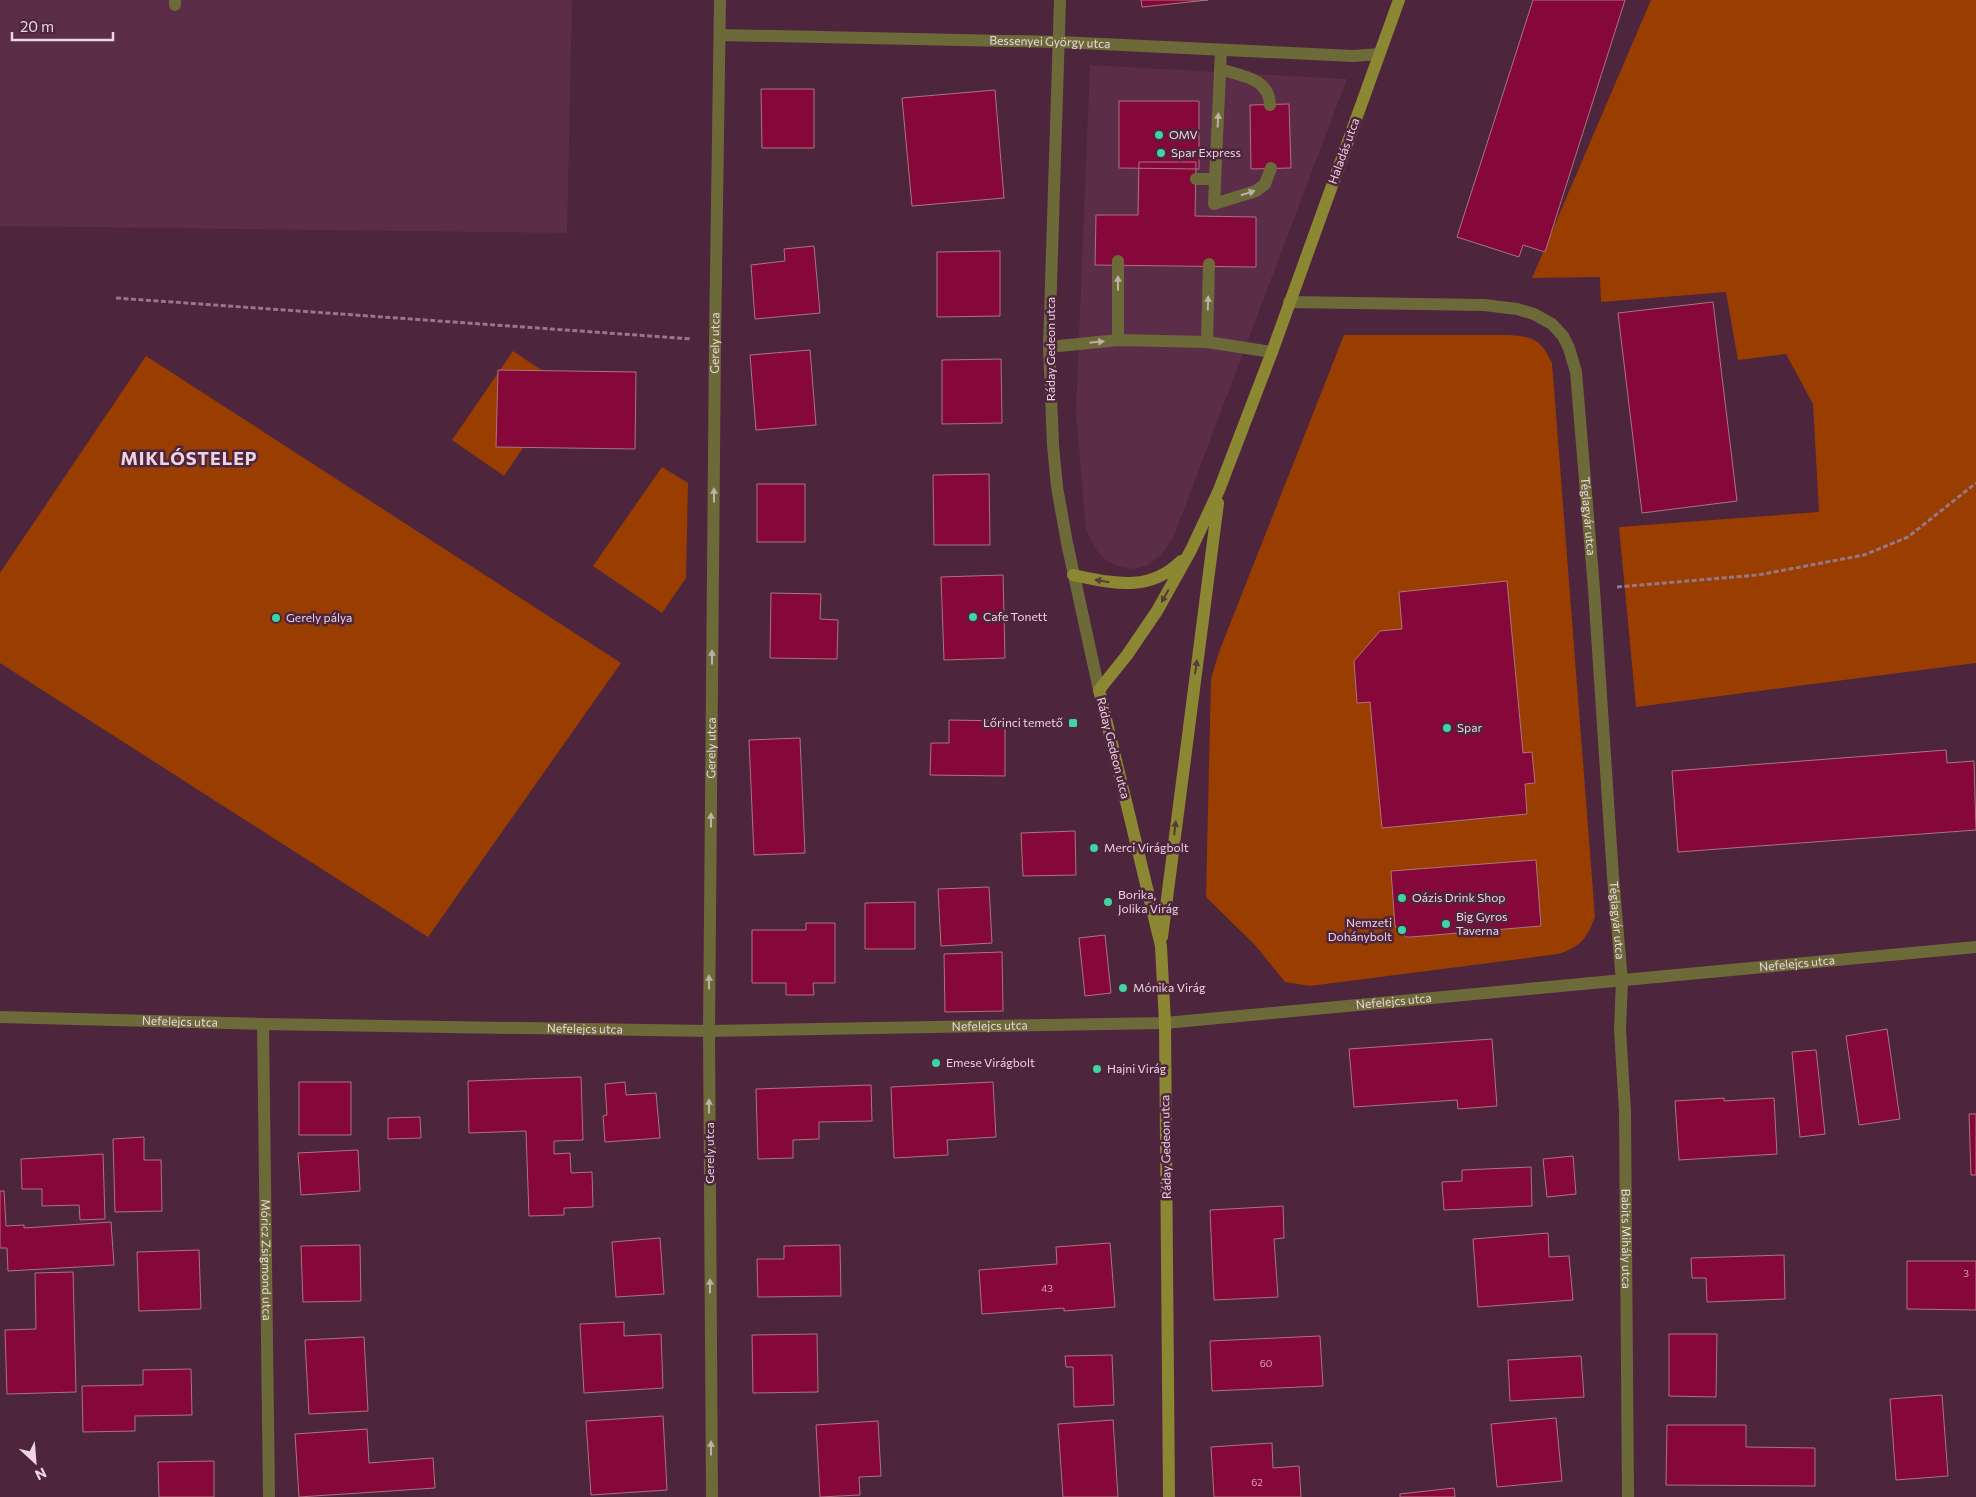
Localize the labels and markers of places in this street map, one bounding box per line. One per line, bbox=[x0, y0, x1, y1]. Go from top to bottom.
place label: OMV bbox=[1169, 127, 1198, 141]
marker: OMV bbox=[1153, 129, 1165, 141]
place label: Spar Express bbox=[1171, 145, 1241, 159]
marker: Spar Express bbox=[1155, 147, 1167, 159]
place label: Cafe Tonett bbox=[983, 609, 1048, 623]
place label: Gerely pálya bbox=[286, 610, 352, 624]
marker: Cafe Tonett bbox=[967, 611, 979, 623]
marker: Gerely pálya bbox=[270, 612, 282, 624]
place label: Lőrinci temető bbox=[983, 715, 1063, 729]
marker: Lőrinci temető bbox=[1067, 717, 1079, 729]
place label: Spar bbox=[1457, 720, 1482, 734]
marker: Spar bbox=[1441, 722, 1453, 734]
place label: Merci Virágbolt bbox=[1104, 840, 1189, 854]
marker: Merci Virágbolt bbox=[1088, 842, 1100, 854]
place label: Borika, Jolika Virág bbox=[1118, 887, 1179, 916]
place label: Oázis Drink Shop bbox=[1412, 890, 1505, 904]
marker: Oázis Drink Shop bbox=[1396, 892, 1408, 904]
marker: Borika, Jolika Virág bbox=[1102, 896, 1114, 908]
place label: Big Gyros Taverna bbox=[1456, 909, 1507, 937]
place label: Nemzeti Dohánybolt bbox=[1328, 915, 1392, 943]
marker: Big Gyros Taverna bbox=[1440, 918, 1452, 930]
marker: Nemzeti Dohánybolt bbox=[1396, 924, 1408, 936]
place label: Mónika Virág bbox=[1133, 980, 1206, 994]
marker: Mónika Virág bbox=[1117, 982, 1129, 994]
place label: Emese Virágbolt bbox=[946, 1055, 1035, 1069]
marker: Emese Virágbolt bbox=[930, 1057, 942, 1069]
place label: Hajni Virág bbox=[1107, 1061, 1167, 1075]
marker: Hajni Virág bbox=[1091, 1063, 1103, 1075]

